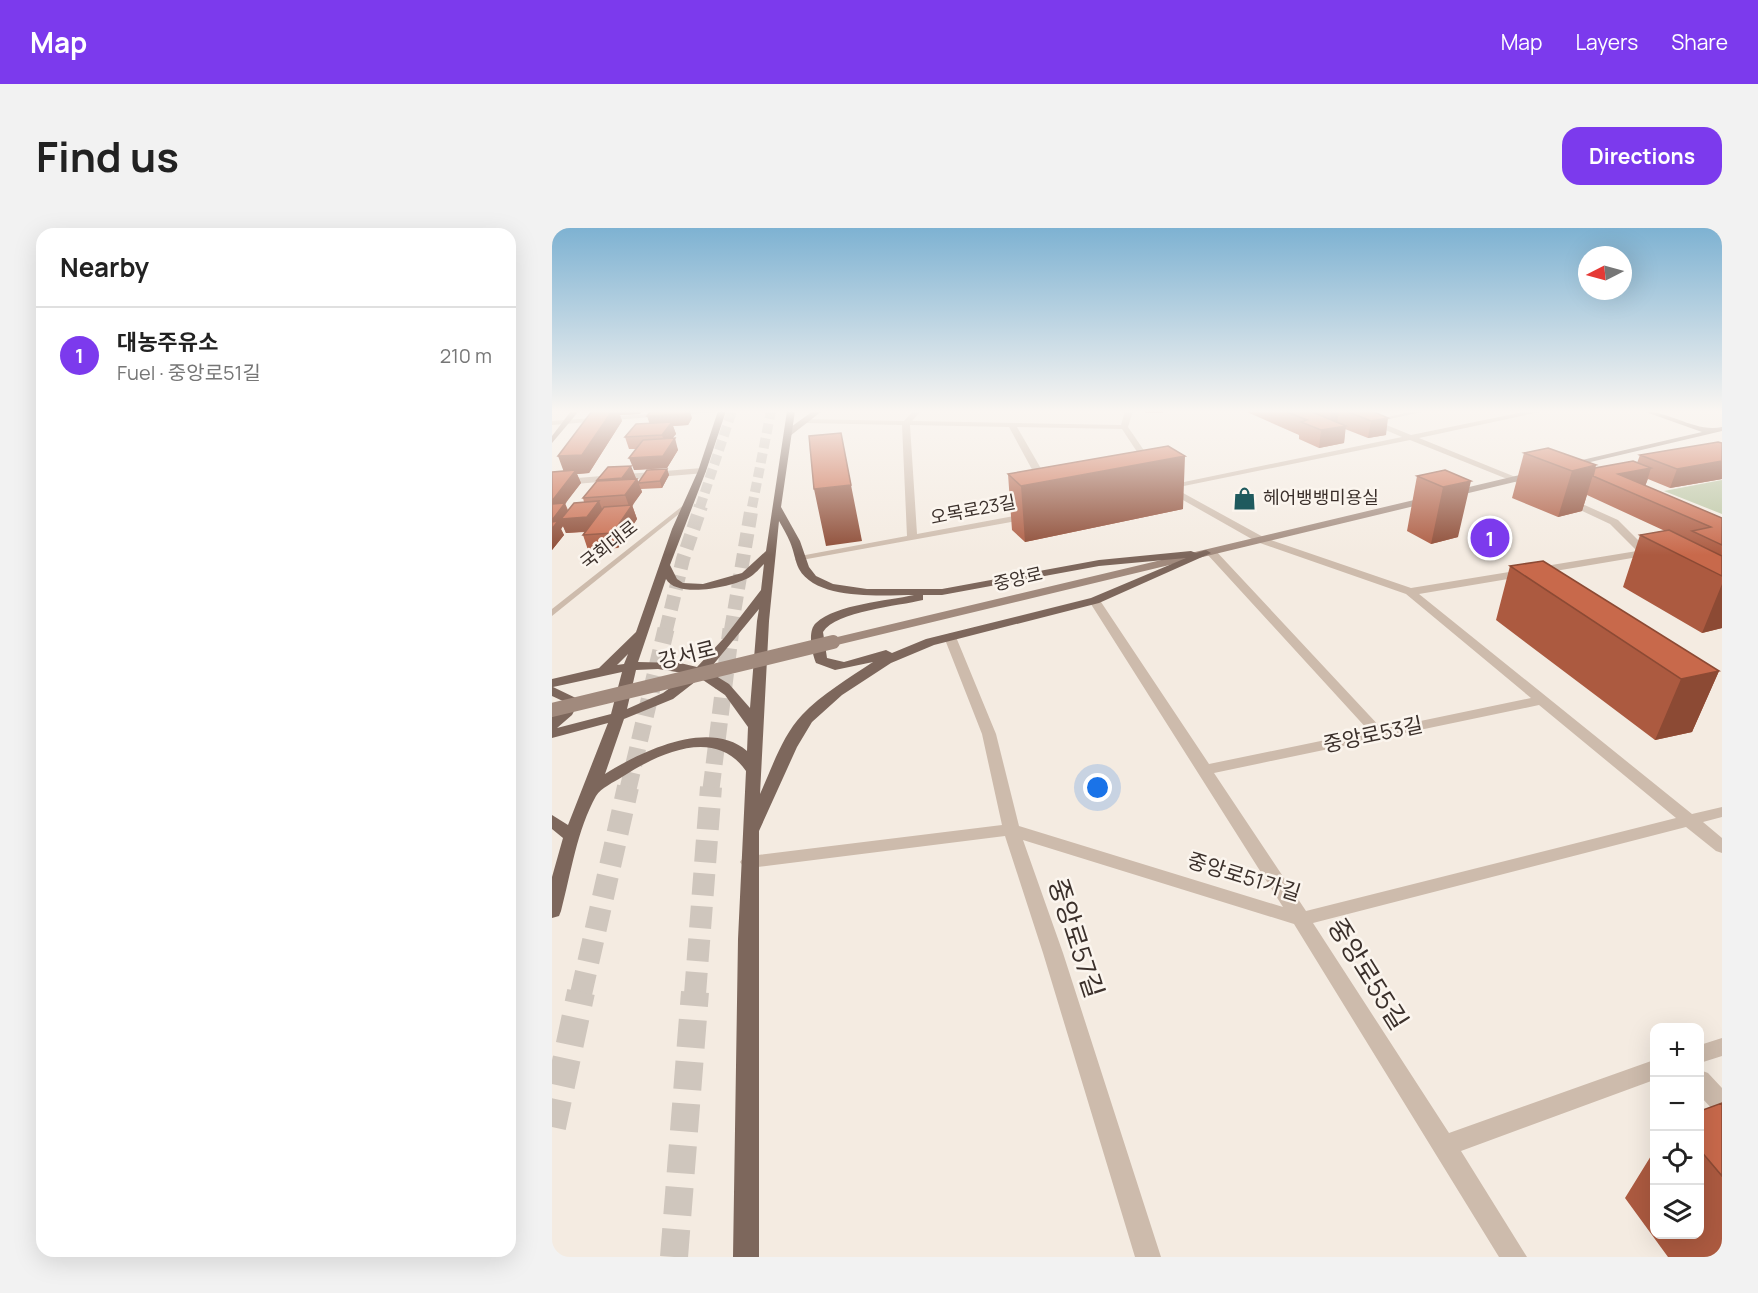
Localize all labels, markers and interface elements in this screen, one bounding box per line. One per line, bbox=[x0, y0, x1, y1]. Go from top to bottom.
text: Map bbox=[30, 23, 87, 61]
text: Map bbox=[1501, 28, 1542, 56]
text: Layers bbox=[1575, 28, 1638, 56]
text: Share bbox=[1671, 28, 1728, 56]
text: Find us bbox=[36, 127, 179, 185]
button: Directions bbox=[1562, 127, 1722, 185]
north arrow bbox=[1578, 246, 1632, 300]
text: Nearby bbox=[60, 249, 149, 285]
text: 대농주유소 bbox=[117, 327, 218, 357]
text: 1 bbox=[75, 342, 84, 369]
text: 210 m bbox=[440, 342, 492, 369]
text: Fuel · 중앙로51길 bbox=[117, 359, 261, 386]
shop icon: 헤어뱅뱅미용실 bbox=[1232, 485, 1258, 511]
place label: 헤어뱅뱅미용실 bbox=[1263, 485, 1379, 509]
street label: 오목로23길 bbox=[928, 489, 1018, 529]
street label: 국회대로 bbox=[575, 514, 642, 574]
pin: 1 bbox=[1470, 516, 1510, 560]
street label: 중앙로 bbox=[991, 561, 1045, 595]
street label: 강서로 bbox=[655, 633, 718, 675]
street label: 중앙로53길 bbox=[1320, 710, 1425, 758]
your location bbox=[1083, 773, 1112, 802]
street label: 중앙로51가길 bbox=[1184, 846, 1304, 907]
street label: 중앙로57길 bbox=[1041, 873, 1113, 1002]
street label: 중앙로55길 bbox=[1320, 911, 1417, 1036]
map controls bbox=[1650, 1023, 1704, 1239]
button: + bbox=[1650, 1023, 1704, 1077]
button: − bbox=[1650, 1077, 1704, 1131]
button: locate bbox=[1650, 1131, 1704, 1185]
button: layers bbox=[1650, 1185, 1704, 1239]

